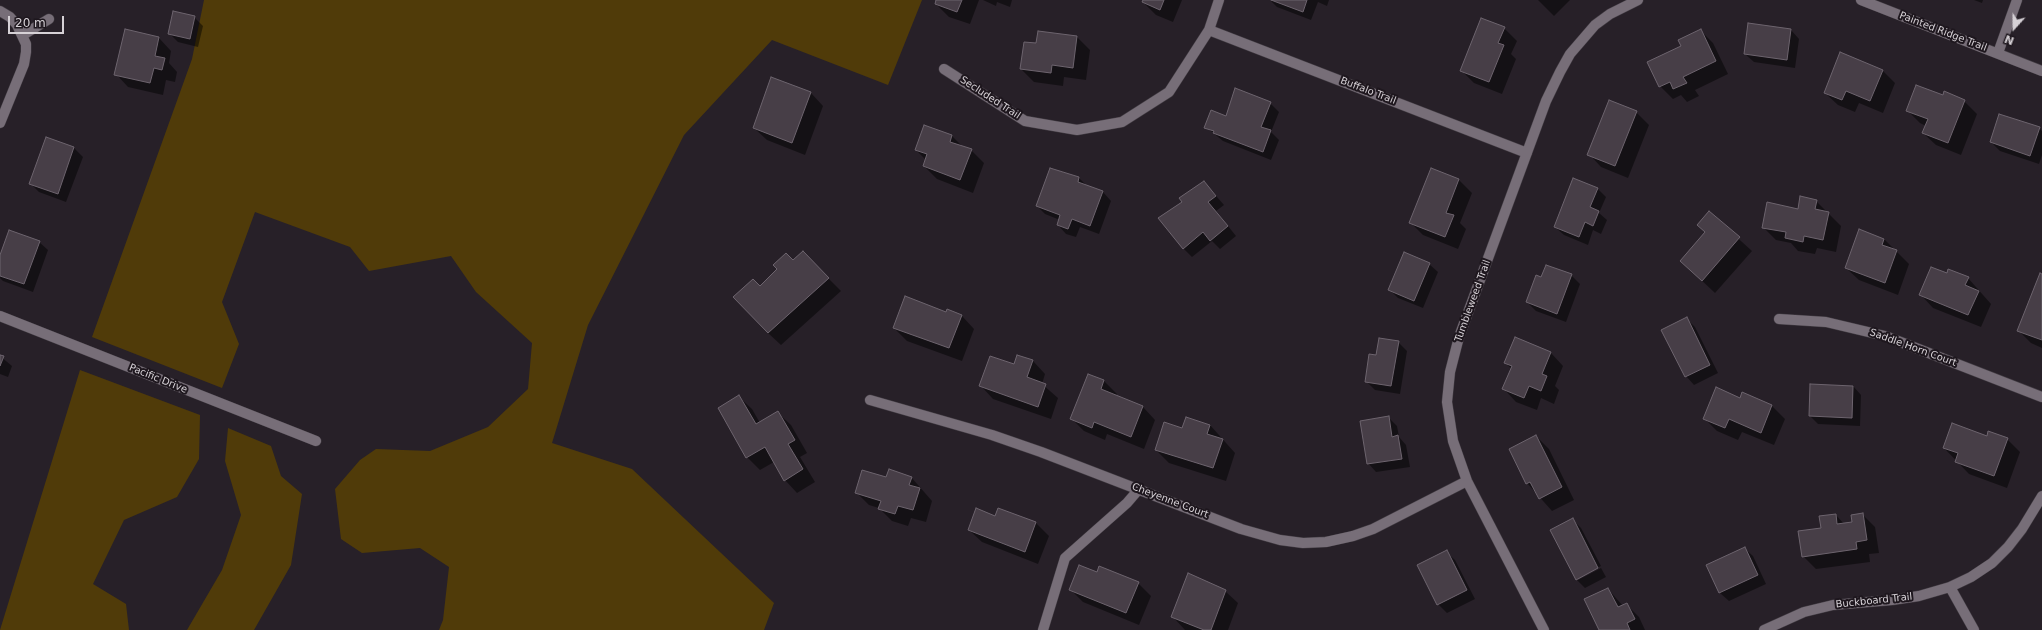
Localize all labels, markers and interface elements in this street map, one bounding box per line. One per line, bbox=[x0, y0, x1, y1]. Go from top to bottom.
scale bar bbox=[10, 8, 66, 34]
north arrow bbox=[1994, 8, 2034, 48]
street label: Painted Ridge Trail bbox=[1898, 10, 1988, 54]
text: 20 m bbox=[15, 16, 46, 30]
text: N bbox=[2003, 32, 2016, 47]
street label: Secluded Trail bbox=[958, 74, 1022, 122]
street label: Buffalo Trail bbox=[1338, 75, 1398, 107]
street label: Tumbleweed Trail bbox=[1453, 258, 1493, 344]
street label: Saddle Horn Court bbox=[1868, 327, 1958, 369]
street label: Pacific Drive bbox=[127, 362, 189, 396]
street label: Cheyenne Court bbox=[1130, 481, 1210, 521]
street label: Buckboard Trail bbox=[1835, 591, 1913, 611]

